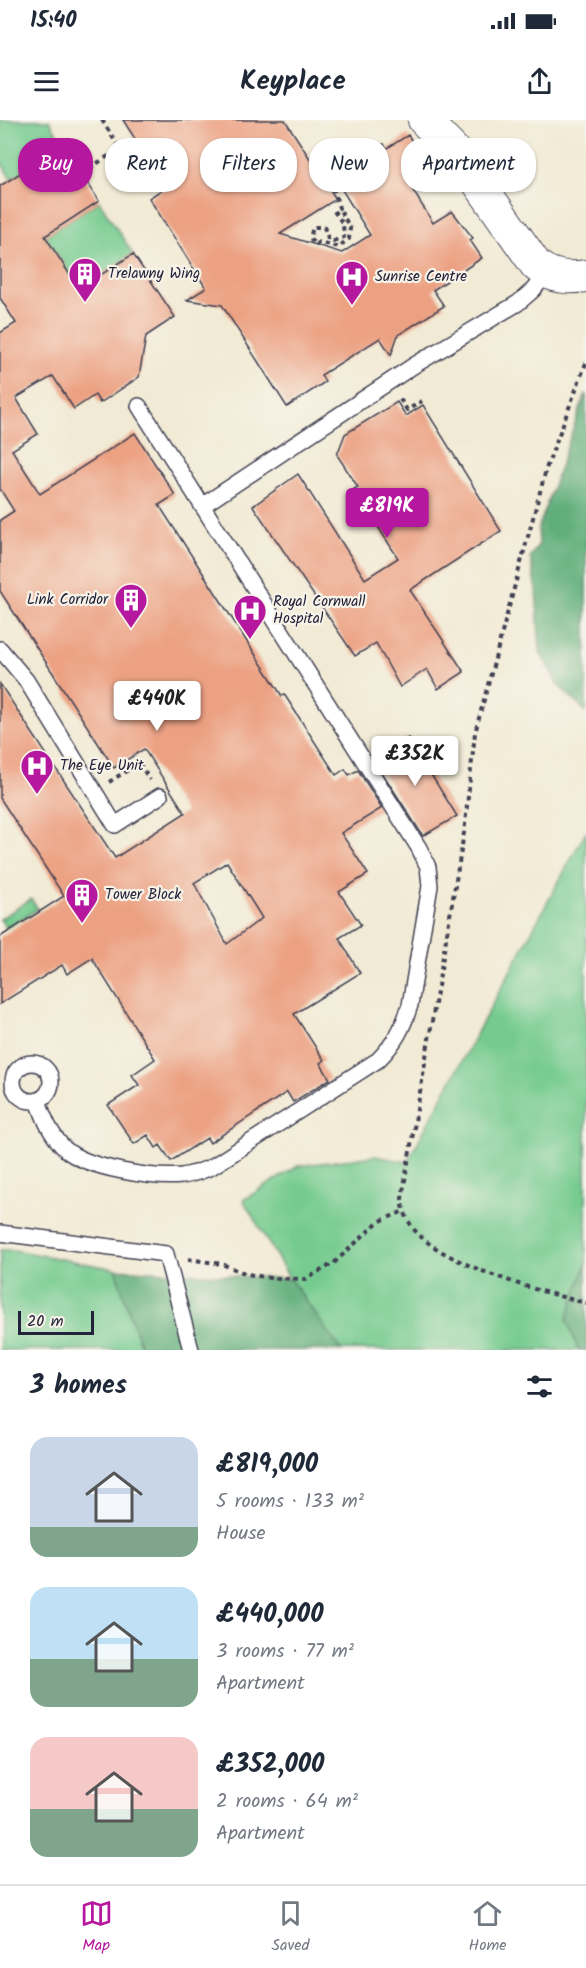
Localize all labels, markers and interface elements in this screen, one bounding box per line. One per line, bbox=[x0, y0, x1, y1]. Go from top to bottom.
text: 15:40 bbox=[30, 4, 76, 39]
text: Keyplace bbox=[240, 60, 346, 103]
icon: menu bbox=[30, 65, 63, 98]
icon: share bbox=[523, 65, 556, 98]
chip: Buy bbox=[18, 138, 93, 192]
chip: Rent bbox=[105, 138, 188, 192]
chip: Filters bbox=[200, 138, 297, 192]
chip: New bbox=[309, 138, 389, 192]
chip: Apartment bbox=[401, 138, 536, 192]
building icon: Trelawny Wing bbox=[67, 256, 103, 303]
hospital icon: Sunrise Centre bbox=[334, 259, 370, 306]
place label: Trelawny Wing bbox=[108, 262, 200, 286]
place label: Sunrise Centre bbox=[375, 265, 467, 289]
pin: £819K bbox=[345, 488, 429, 539]
text: £819K bbox=[360, 491, 414, 523]
building icon: Link Corridor bbox=[113, 582, 149, 629]
place label: Link Corridor bbox=[27, 588, 109, 612]
place label: Royal Cornwall Hospital bbox=[273, 590, 366, 631]
hospital icon: Royal Cornwall Hospital bbox=[232, 593, 268, 640]
pin: £440K bbox=[115, 681, 199, 732]
text: £440K bbox=[128, 684, 186, 716]
pin: £352K bbox=[373, 736, 457, 787]
text: £352K bbox=[385, 739, 445, 771]
hospital icon: The Eye Unit bbox=[19, 748, 55, 795]
place label: The Eye Unit bbox=[60, 754, 144, 778]
building icon: Tower Block bbox=[64, 877, 100, 924]
place label: Tower Block bbox=[105, 883, 182, 907]
scale bar bbox=[18, 1308, 94, 1336]
text: 20 m bbox=[27, 1309, 63, 1334]
text: 3 homes bbox=[30, 1365, 127, 1407]
icon: filters bbox=[523, 1370, 556, 1403]
text: £819,000 bbox=[216, 1444, 318, 1486]
icon: home bbox=[78, 1461, 150, 1533]
text: 5 rooms · 133 m² bbox=[216, 1486, 364, 1518]
text: House bbox=[216, 1518, 266, 1550]
text: £440,000 bbox=[216, 1594, 324, 1636]
icon: home bbox=[78, 1611, 150, 1683]
text: 3 rooms · 77 m² bbox=[216, 1636, 354, 1668]
text: Apartment bbox=[216, 1668, 305, 1700]
text: £352,000 bbox=[216, 1744, 324, 1786]
icon: home bbox=[78, 1761, 150, 1833]
text: 2 rooms · 64 m² bbox=[216, 1786, 358, 1818]
text: Apartment bbox=[216, 1818, 305, 1850]
tab: Map bbox=[80, 1897, 113, 1958]
tab: Saved bbox=[272, 1897, 310, 1958]
tab: Home bbox=[469, 1897, 506, 1958]

